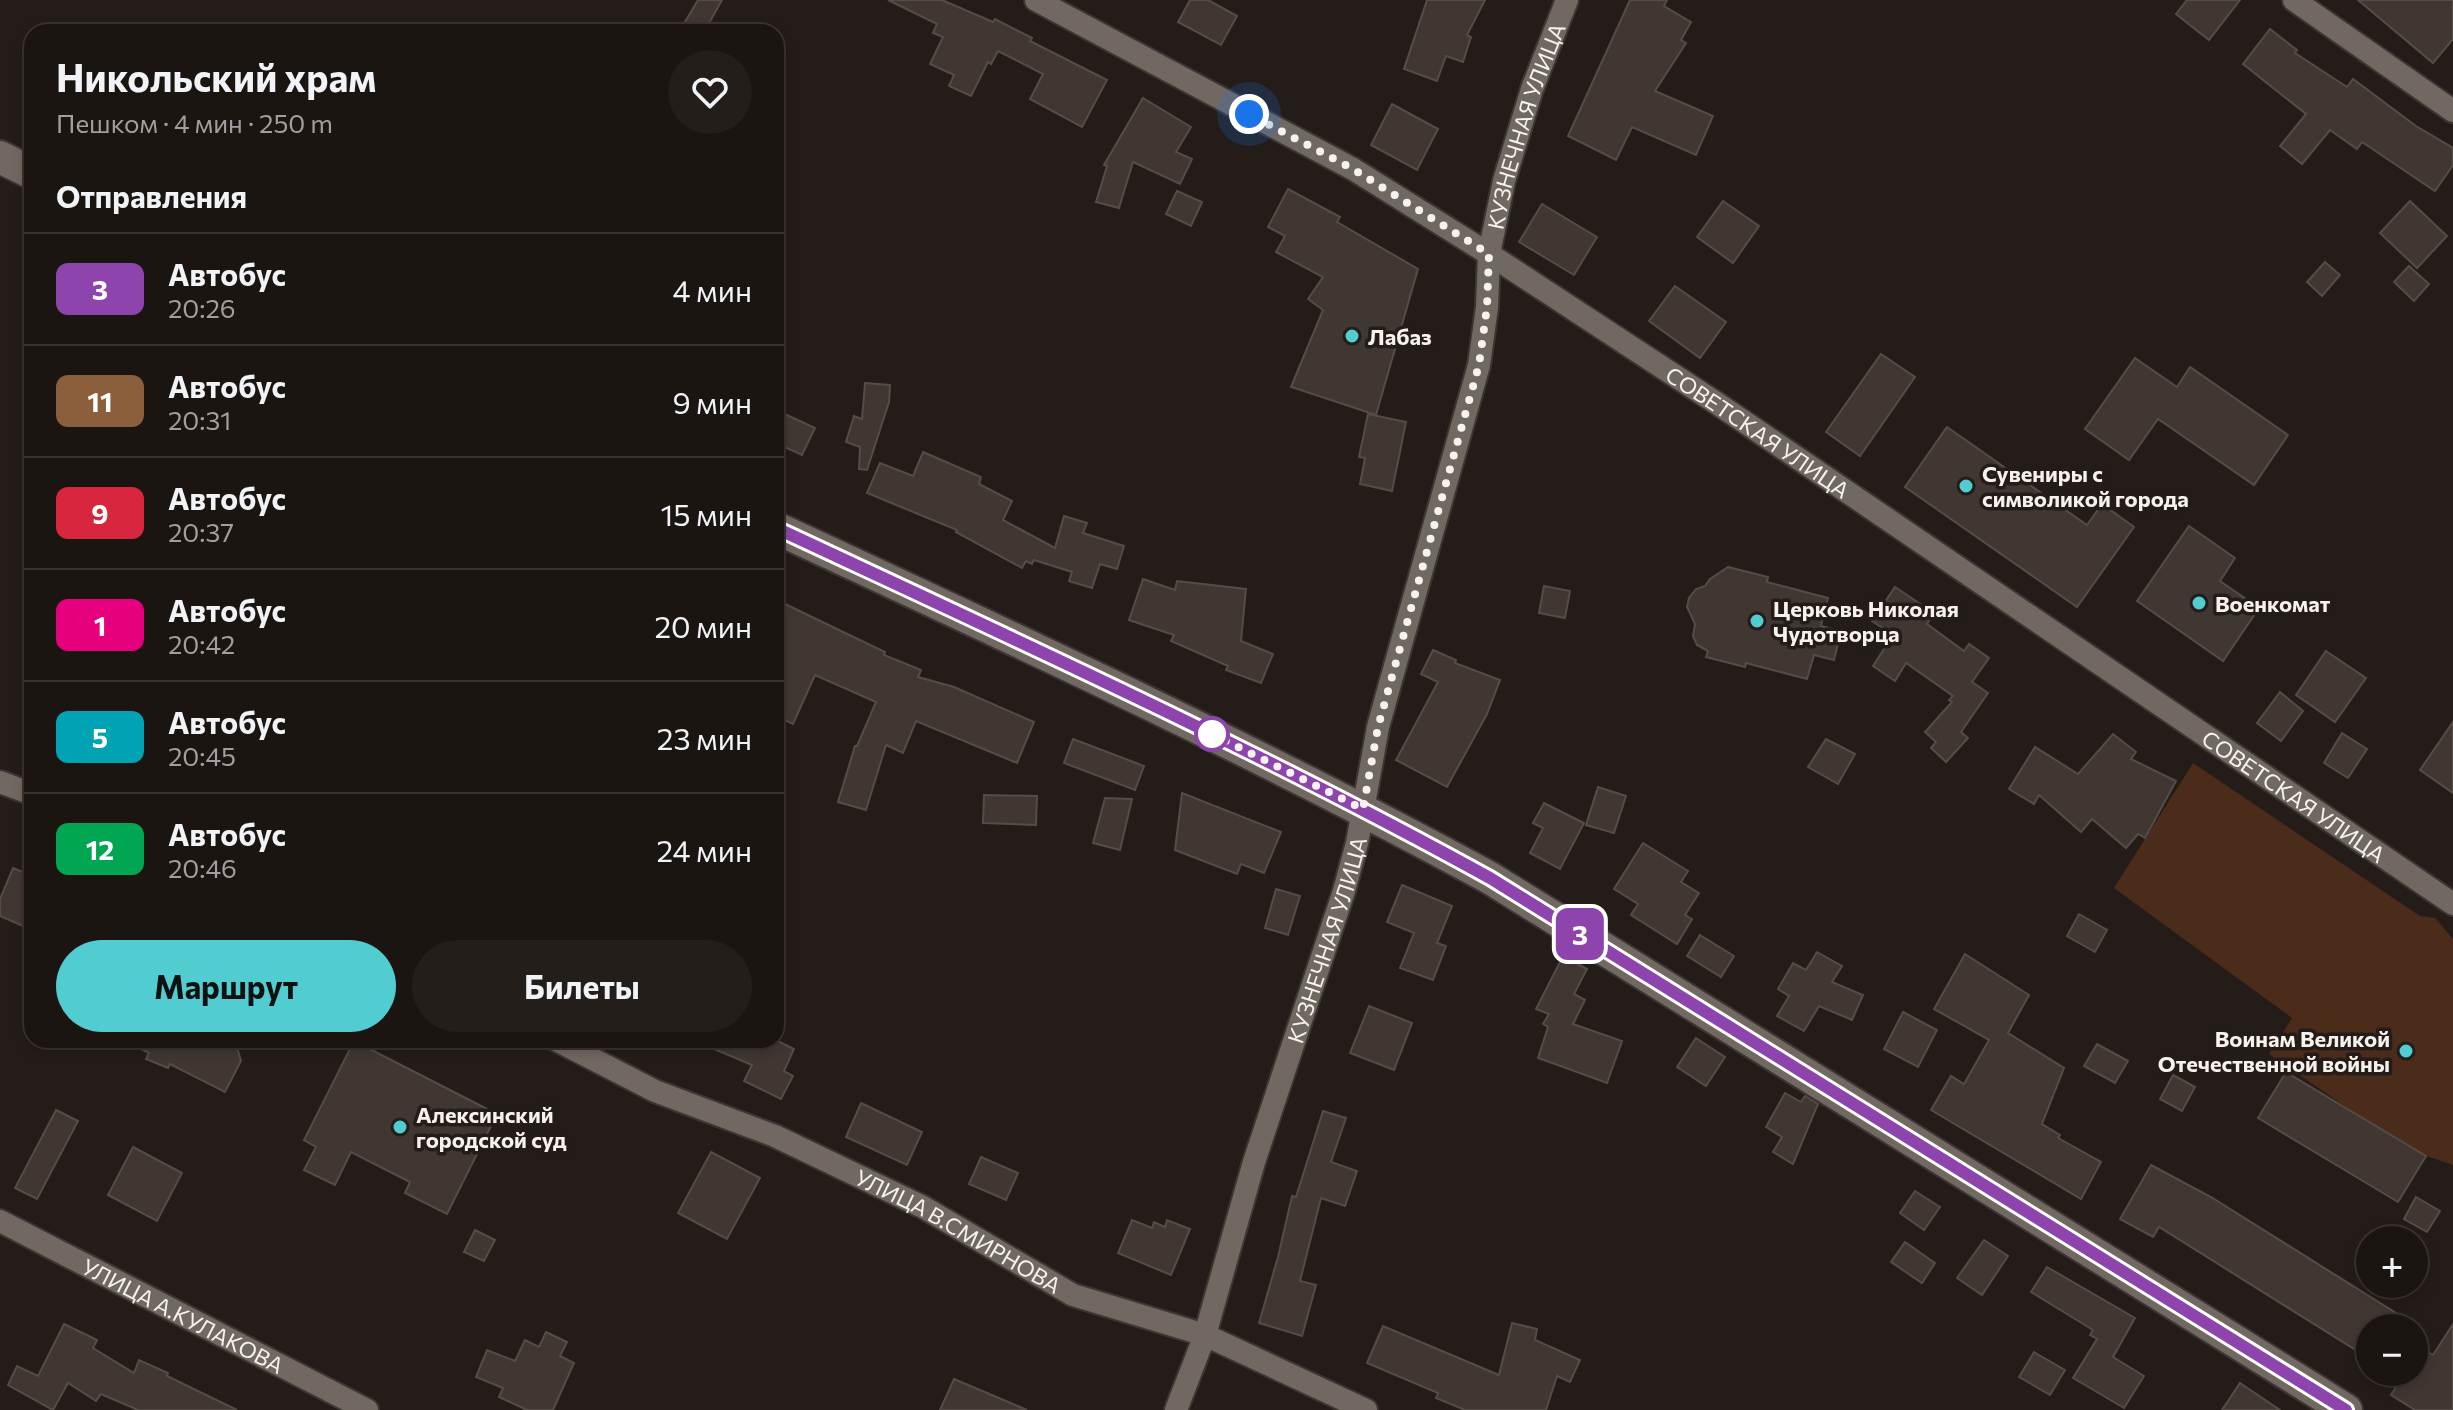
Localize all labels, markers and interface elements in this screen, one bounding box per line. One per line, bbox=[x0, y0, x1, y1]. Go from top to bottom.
street label: КУЗНЕЧНАЯ УЛИЦА bbox=[1481, 19, 1570, 232]
button: heart bbox=[668, 50, 752, 134]
text: Никольский храм bbox=[56, 53, 377, 100]
your location bbox=[1229, 94, 1269, 134]
text: Пешком · 4 мин · 250 m bbox=[56, 107, 333, 138]
text: Отправления bbox=[56, 177, 247, 214]
text: Автобус bbox=[168, 255, 286, 292]
text: 4 мин bbox=[673, 271, 752, 308]
text: 3 bbox=[92, 272, 108, 306]
text: 20:26 bbox=[168, 292, 236, 323]
place label: Лабаз bbox=[1368, 323, 1432, 350]
marker: Лабаз bbox=[1343, 327, 1361, 345]
street label: СОВЕТСКАЯ УЛИЦА bbox=[1661, 360, 1855, 503]
text: Автобус bbox=[168, 367, 286, 404]
text: 9 мин bbox=[672, 383, 752, 420]
text: 11 bbox=[87, 384, 113, 418]
text: 20:31 bbox=[168, 404, 231, 435]
place label: Сувениры с символикой города bbox=[1982, 460, 2189, 512]
marker: Сувениры с символикой города bbox=[1957, 477, 1975, 495]
text: Автобус bbox=[168, 479, 286, 516]
text: 15 мин bbox=[661, 495, 752, 532]
text: 9 bbox=[91, 496, 109, 530]
text: 20:37 bbox=[168, 516, 234, 547]
place label: Военкомат bbox=[2215, 590, 2331, 617]
text: Автобус bbox=[168, 591, 286, 628]
marker: Военкомат bbox=[2190, 594, 2208, 612]
place label: Церковь Николая Чудотворца bbox=[1773, 595, 1959, 647]
text: 20 мин bbox=[654, 607, 752, 644]
text: 1 bbox=[94, 608, 106, 642]
marker: Церковь Николая Чудотворца bbox=[1748, 612, 1766, 630]
text: 20:42 bbox=[168, 628, 235, 659]
text: Автобус bbox=[168, 703, 286, 740]
unlabelled marker bbox=[1195, 717, 1229, 751]
text: 23 мин bbox=[657, 719, 752, 756]
text: 5 bbox=[92, 720, 108, 754]
street label: СОВЕТСКАЯ УЛИЦА bbox=[2197, 724, 2391, 868]
text: 20:45 bbox=[168, 740, 236, 771]
text: Автобус bbox=[168, 815, 286, 852]
text: 24 мин bbox=[656, 831, 752, 868]
text: 12 bbox=[86, 832, 114, 866]
street label: КУЗНЕЧНАЯ УЛИЦА bbox=[1281, 834, 1372, 1047]
text: 20:46 bbox=[168, 852, 237, 883]
line badge: 3 bbox=[1554, 908, 1606, 960]
text: 3 bbox=[1572, 917, 1588, 951]
button: Маршрут bbox=[56, 940, 396, 1032]
button: Билеты bbox=[412, 940, 752, 1032]
place label: Воинам Великой Отечественной войны bbox=[2158, 1025, 2390, 1077]
marker: Воинам Великой Отечественной войны bbox=[2397, 1042, 2415, 1060]
place label: Алексинский городской суд bbox=[416, 1101, 567, 1153]
marker: Алексинский городской суд bbox=[391, 1118, 409, 1136]
street label: УЛИЦА В.СМИРНОВА bbox=[851, 1163, 1066, 1299]
map controls bbox=[2356, 1226, 2428, 1386]
button: + bbox=[2356, 1226, 2428, 1298]
street label: УЛИЦА А.КУЛАКОВА bbox=[78, 1252, 289, 1378]
button: − bbox=[2356, 1314, 2428, 1386]

